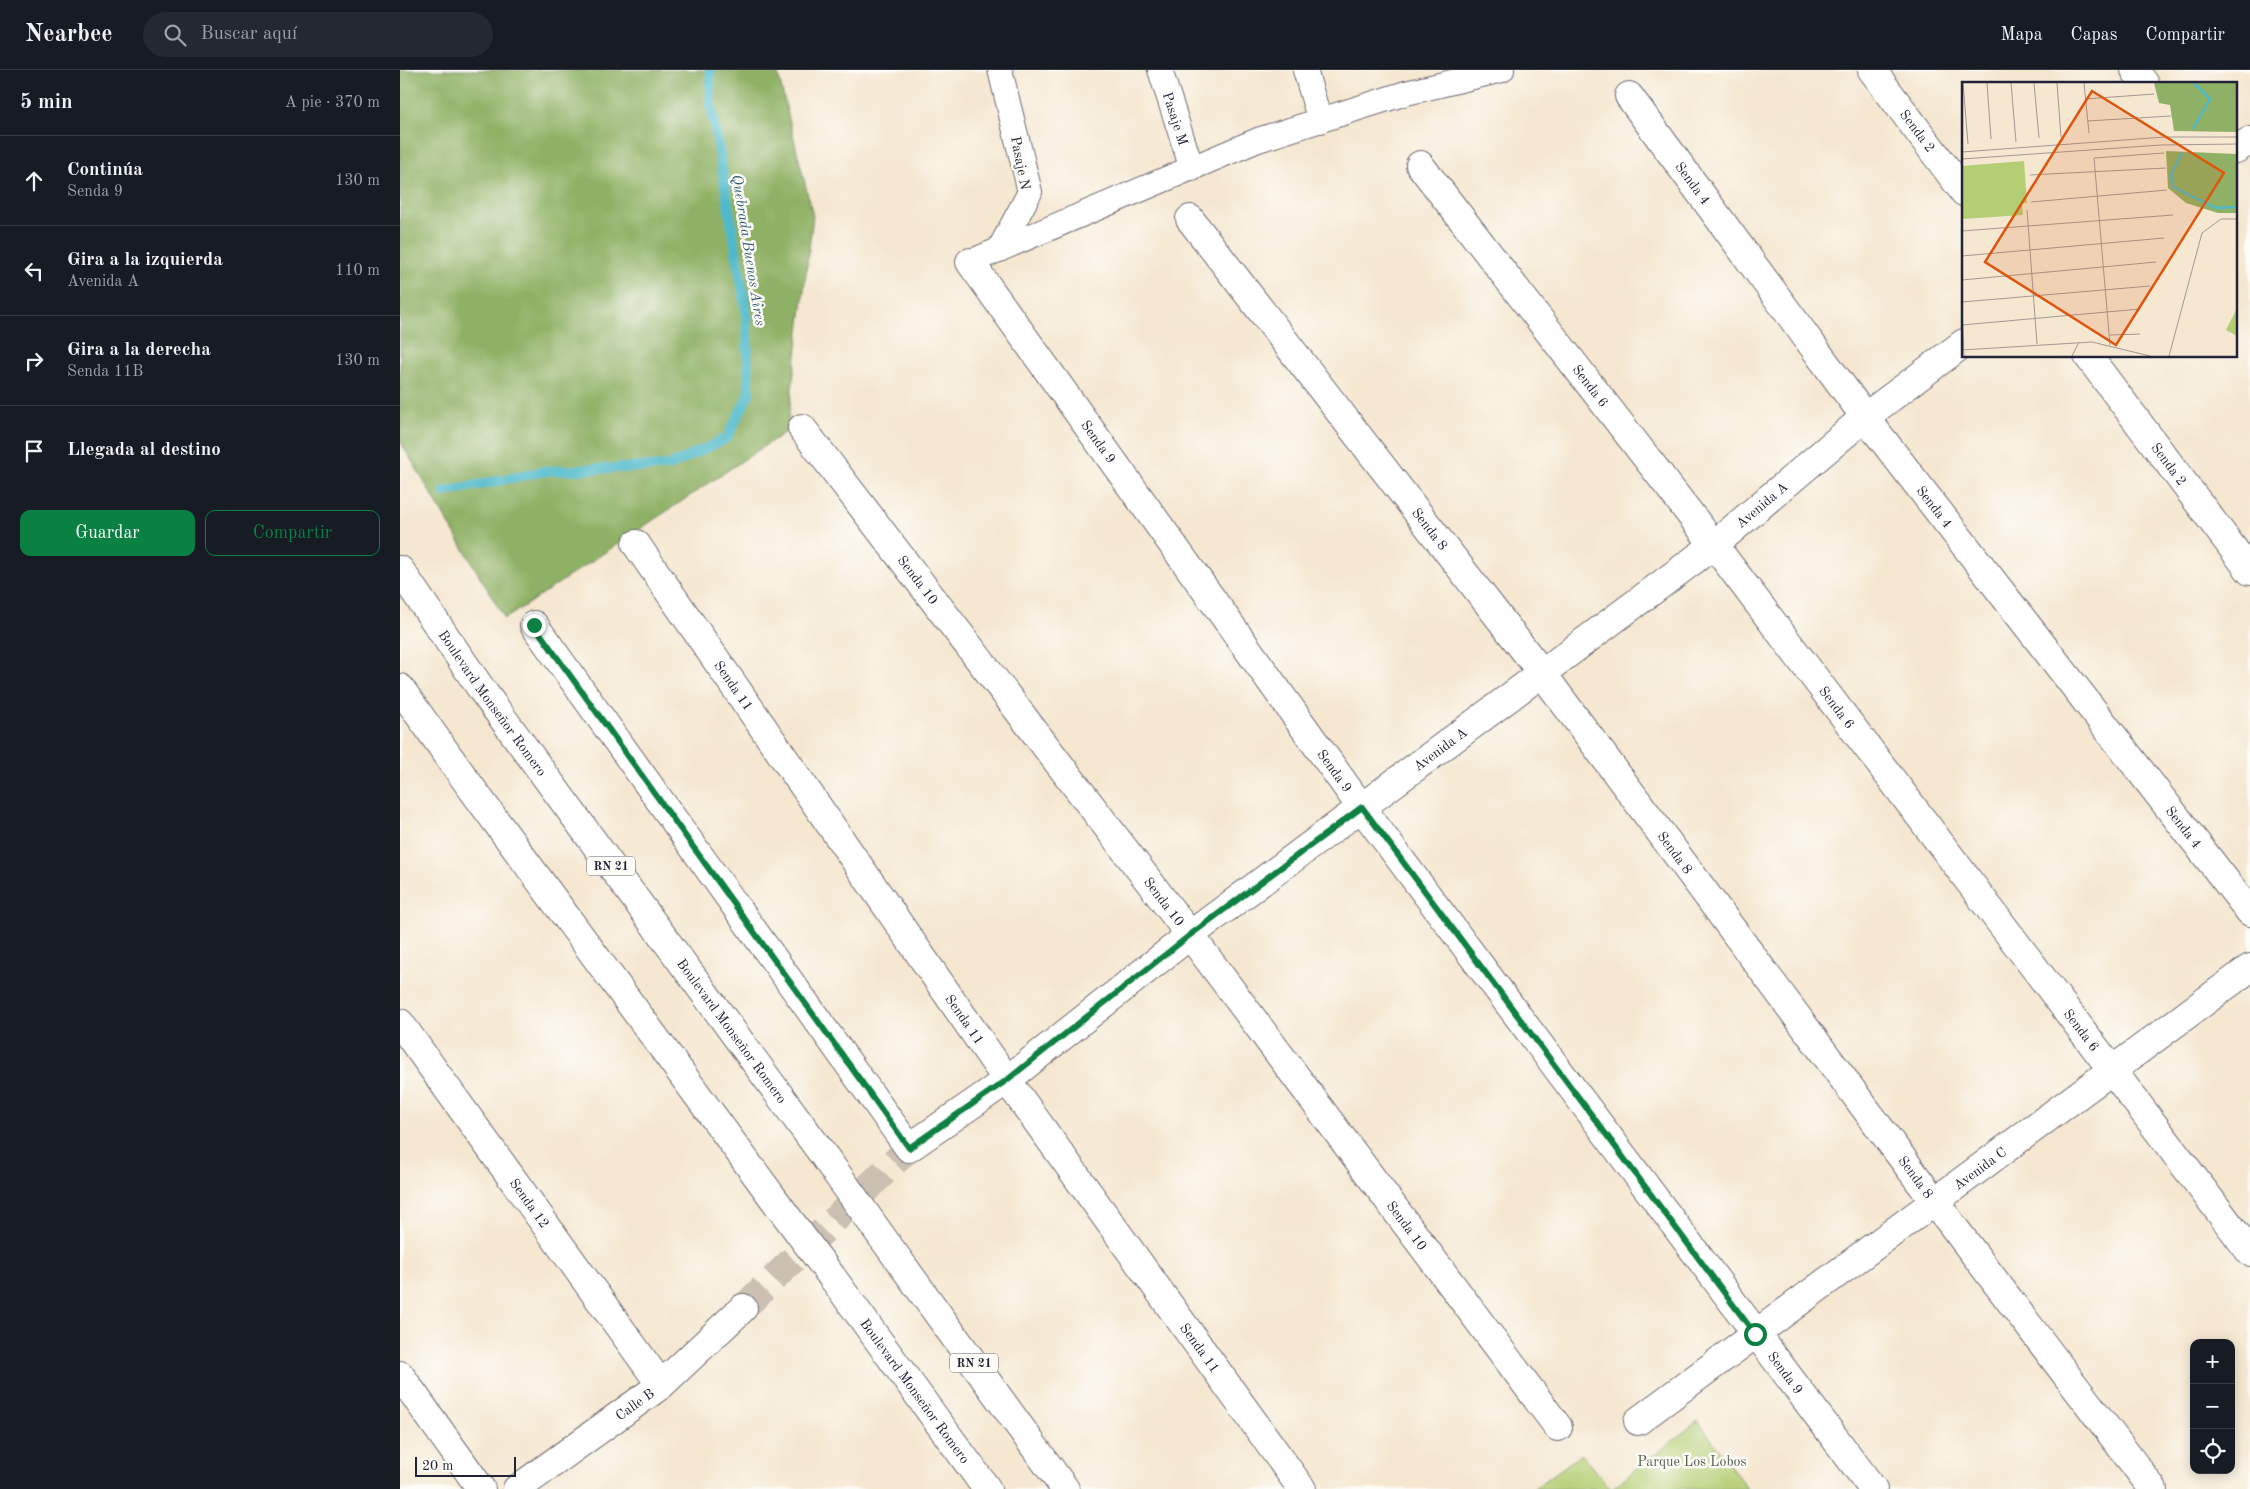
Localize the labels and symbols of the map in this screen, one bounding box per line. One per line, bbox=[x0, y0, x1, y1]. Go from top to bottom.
inset map bbox=[1962, 82, 2238, 358]
street label: Pasaje M bbox=[1160, 90, 1190, 148]
street label: Senda 2 bbox=[1897, 108, 1937, 155]
street label: Pasaje N bbox=[1008, 135, 1032, 191]
street label: Senda 4 bbox=[1672, 160, 1712, 207]
water label: Quebrada Buenos Aires bbox=[728, 173, 767, 327]
street label: Senda 6 bbox=[1569, 363, 1610, 410]
street label: Senda 9 bbox=[1078, 418, 1118, 466]
street label: Senda 2 bbox=[2148, 441, 2189, 488]
street label: Avenida A bbox=[1734, 479, 1791, 531]
street label: Senda 4 bbox=[1913, 484, 1955, 531]
street label: Senda 8 bbox=[1409, 506, 1450, 553]
street label: Senda 10 bbox=[894, 553, 940, 607]
route end bbox=[523, 614, 546, 637]
street label: Boulevard Monseñor Romero bbox=[435, 628, 549, 779]
street label: Senda 11 bbox=[711, 659, 755, 713]
street label: Senda 6 bbox=[1816, 684, 1857, 732]
street label: Avenida A bbox=[1411, 725, 1470, 774]
street label: Senda 9 bbox=[1314, 747, 1354, 795]
street label: Senda 4 bbox=[2163, 804, 2204, 851]
street label: Senda 8 bbox=[1654, 829, 1695, 877]
road number: RN 21 bbox=[587, 856, 635, 876]
street label: Senda 10 bbox=[1141, 875, 1186, 929]
street label: Boulevard Monseñor Romero bbox=[674, 956, 789, 1106]
street label: Senda 11 bbox=[942, 992, 986, 1047]
street label: Senda 6 bbox=[2060, 1007, 2101, 1054]
street label: Avenida C bbox=[1951, 1145, 2009, 1193]
street label: Senda 8 bbox=[1895, 1154, 1935, 1201]
street label: Senda 12 bbox=[507, 1176, 551, 1231]
street label: Senda 10 bbox=[1384, 1199, 1429, 1253]
street label: Boulevard Monseñor Romero bbox=[857, 1316, 972, 1466]
street label: Senda 11 bbox=[1177, 1321, 1222, 1376]
route start bbox=[1744, 1323, 1767, 1346]
street label: Senda 9 bbox=[1765, 1349, 1805, 1397]
road number: RN 21 bbox=[950, 1354, 998, 1372]
street label: Calle B bbox=[613, 1386, 657, 1423]
scale bar bbox=[415, 1454, 516, 1477]
park label: Parque Los Lobos bbox=[1637, 1455, 1747, 1469]

